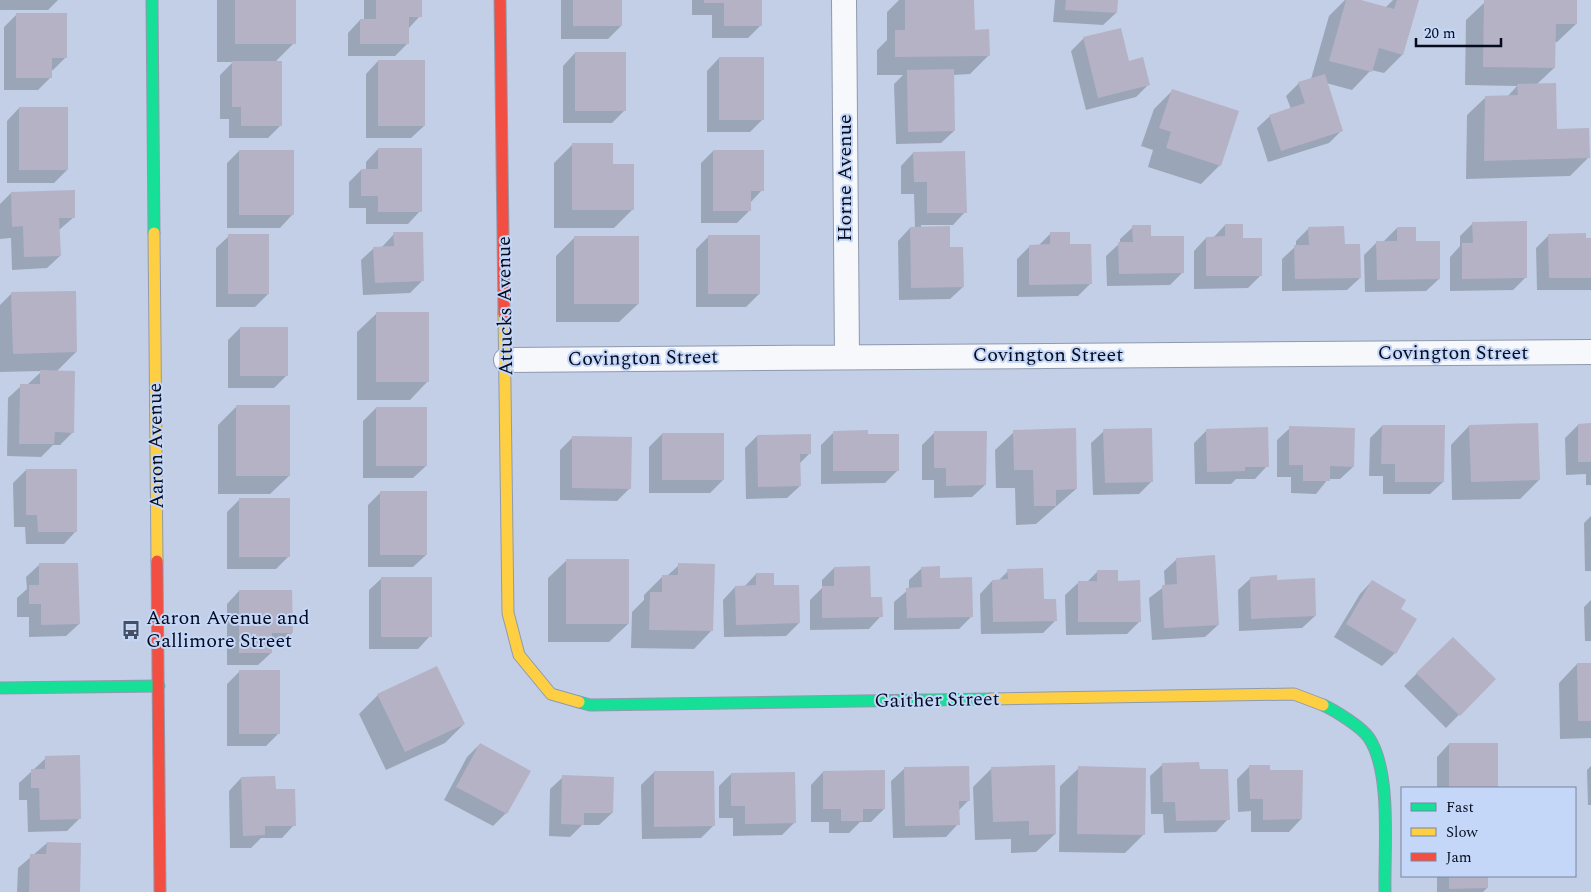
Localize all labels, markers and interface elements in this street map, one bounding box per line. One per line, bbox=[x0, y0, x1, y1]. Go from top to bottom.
scale bar bbox=[1416, 15, 1501, 47]
text: 20 m bbox=[1424, 22, 1456, 45]
street label: Horne Avenue bbox=[830, 114, 860, 242]
street label: Attucks Avenue bbox=[489, 236, 521, 376]
street label: Covington Street bbox=[1378, 338, 1528, 368]
street label: Covington Street bbox=[973, 340, 1123, 370]
street label: Covington Street bbox=[567, 342, 719, 374]
street label: Aaron Avenue bbox=[140, 383, 172, 509]
place label: Aaron Avenue and Gallimore Street bbox=[146, 603, 310, 656]
bus stop icon: Aaron Avenue and Gallimore Street bbox=[120, 619, 142, 641]
street label: Gaither Street bbox=[874, 684, 1000, 716]
legend bbox=[1401, 787, 1576, 877]
text: Fast bbox=[1446, 796, 1474, 819]
text: Slow bbox=[1446, 821, 1478, 844]
text: Jam bbox=[1446, 846, 1472, 869]

